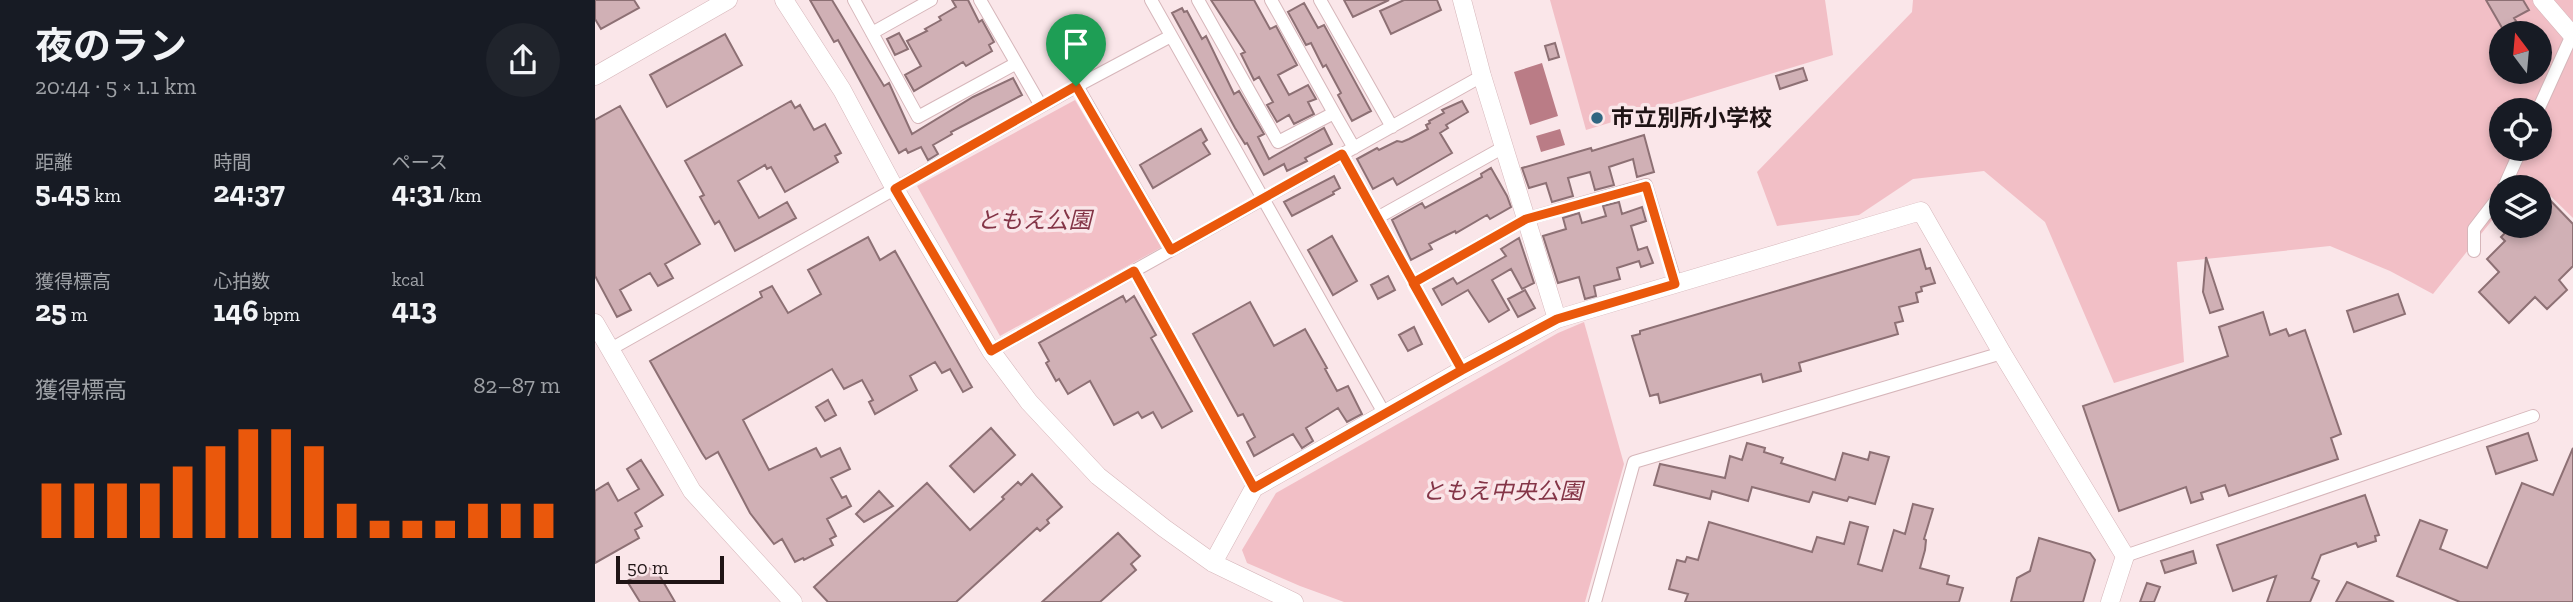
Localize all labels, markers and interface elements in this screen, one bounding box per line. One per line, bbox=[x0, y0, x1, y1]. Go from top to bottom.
pin bbox=[1046, 14, 1106, 86]
north arrow bbox=[2489, 21, 2551, 84]
map controls bbox=[2489, 21, 2552, 238]
text: 夜のラン bbox=[35, 23, 187, 69]
button: share bbox=[486, 23, 560, 97]
icon: arrive bbox=[1057, 25, 1095, 63]
text: 20:44 · 5 × 1.1 km bbox=[35, 72, 196, 100]
button: locate bbox=[2489, 98, 2552, 161]
place label: 市立別所小学校 bbox=[1611, 104, 1772, 132]
marker: 市立別所小学校 bbox=[1589, 110, 1605, 126]
text: 距離 bbox=[35, 151, 73, 174]
text: 時間 bbox=[213, 151, 251, 174]
text: ペース bbox=[392, 151, 448, 174]
text: 5.45 bbox=[35, 174, 90, 210]
text: 24:37 bbox=[213, 174, 285, 210]
text: 4:31 bbox=[392, 174, 444, 210]
button: layers bbox=[2489, 175, 2552, 238]
text: km bbox=[90, 184, 121, 207]
text: /km bbox=[444, 184, 481, 207]
park label: ともえ公園 bbox=[977, 206, 1095, 234]
text: kcal bbox=[392, 268, 424, 291]
text: 獲得標高 bbox=[35, 270, 111, 293]
text: 心拍数 bbox=[213, 270, 270, 293]
text: 413 bbox=[392, 291, 437, 327]
text: 25 bbox=[35, 293, 67, 329]
text: 146 bbox=[213, 293, 259, 329]
text: m bbox=[67, 303, 88, 326]
text: bpm bbox=[259, 303, 300, 326]
text: 82–87 m bbox=[473, 371, 560, 399]
text: 獲得標高 bbox=[35, 376, 127, 404]
park label: ともえ中央公園 bbox=[1422, 477, 1586, 505]
scale bar bbox=[616, 553, 725, 585]
text: 50 m bbox=[627, 556, 668, 579]

